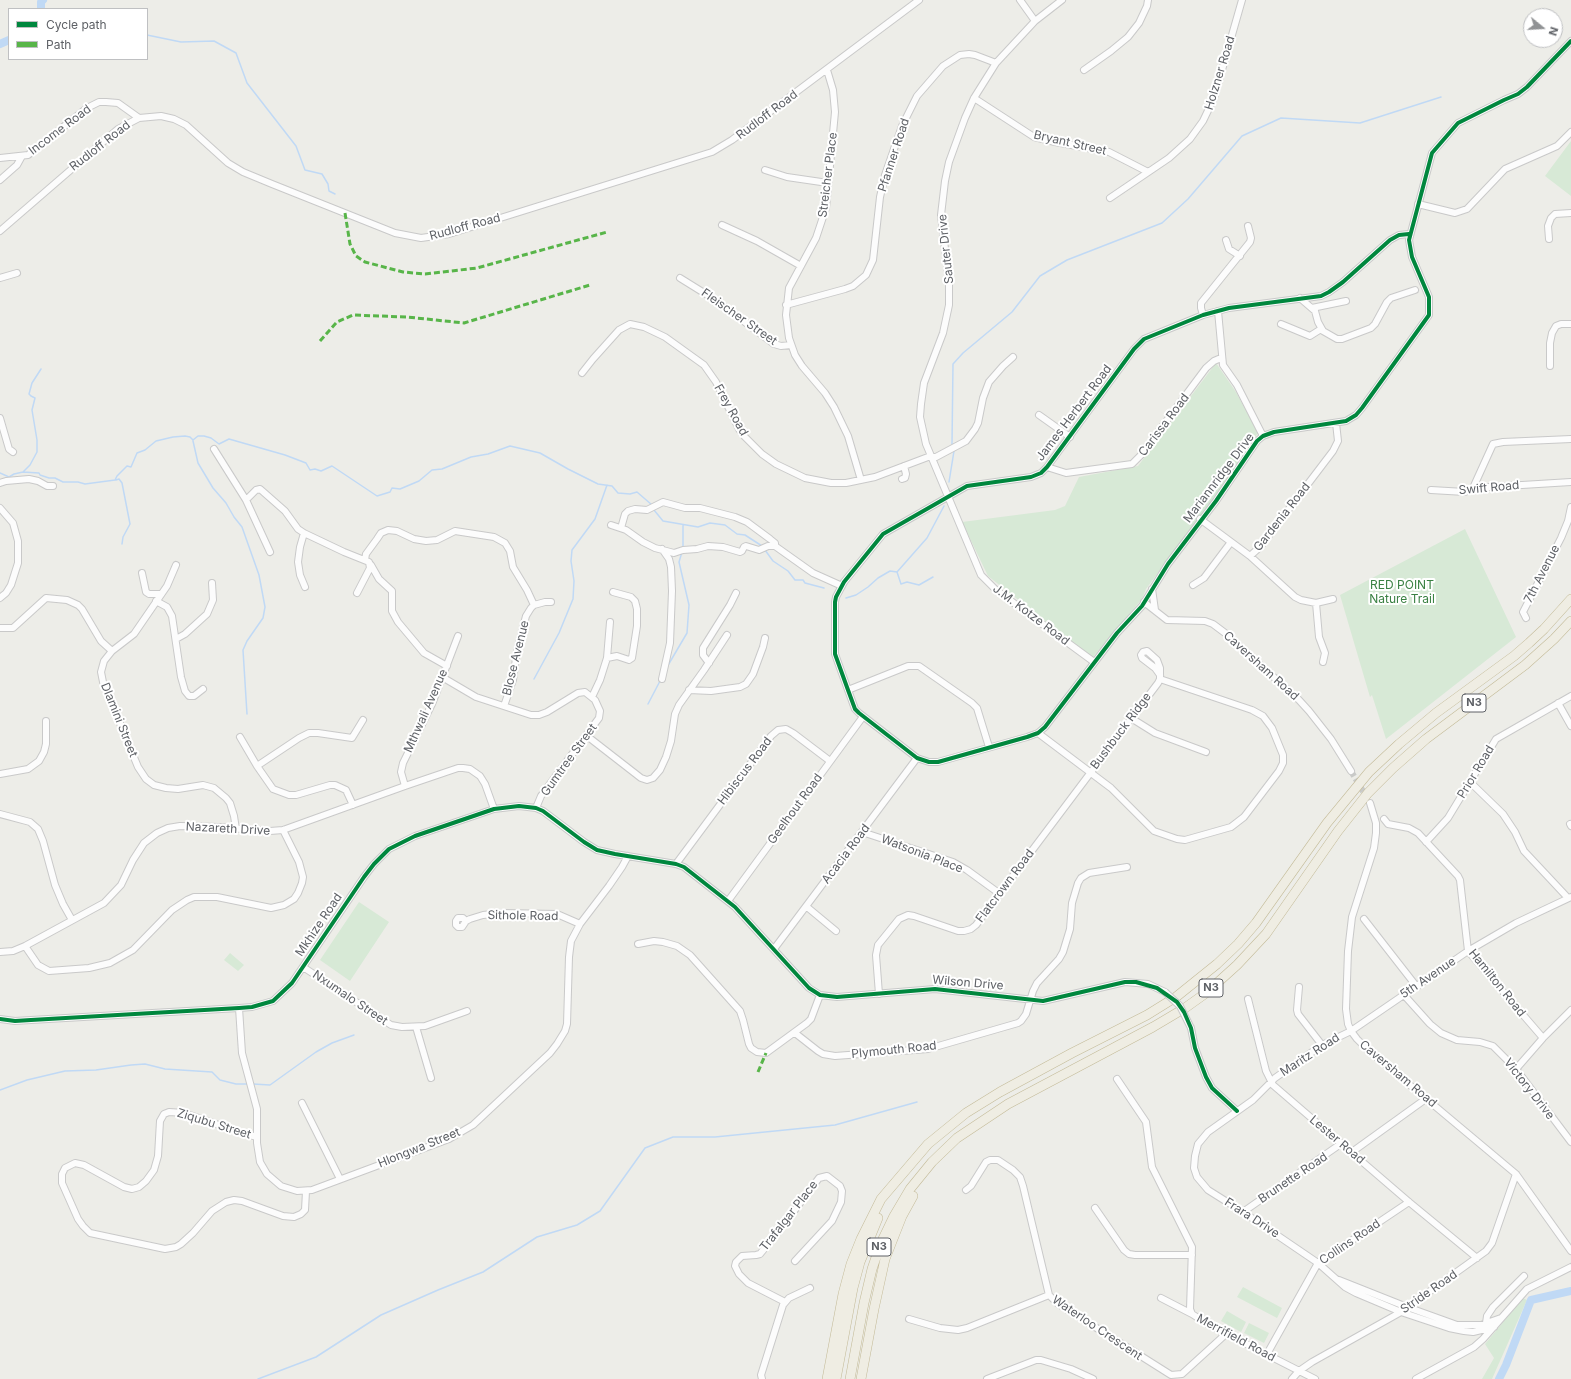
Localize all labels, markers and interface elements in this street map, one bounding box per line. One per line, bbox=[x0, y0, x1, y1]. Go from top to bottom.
legend bbox=[8, 8, 148, 60]
north arrow bbox=[1523, 8, 1563, 48]
text: Cycle path bbox=[46, 17, 107, 32]
text: N bbox=[1546, 25, 1561, 38]
street label: Holzner Road bbox=[1202, 34, 1238, 112]
text: Path bbox=[46, 37, 71, 52]
street label: Rudloff Road bbox=[734, 87, 800, 143]
street label: Income Road bbox=[26, 102, 94, 158]
street label: Pfanner Road bbox=[875, 116, 913, 194]
street label: Rudloff Road bbox=[67, 118, 133, 174]
street label: Bryant Street bbox=[1032, 128, 1108, 158]
street label: Streicher Place bbox=[816, 132, 840, 218]
street label: Rudloff Road bbox=[428, 211, 502, 243]
street label: Sauter Drive bbox=[935, 213, 957, 285]
street label: Fleischer Street bbox=[698, 286, 780, 348]
street label: James Herbert Road bbox=[1033, 362, 1115, 464]
street label: Frey Road bbox=[711, 382, 751, 438]
street label: Carissa Road bbox=[1136, 391, 1192, 459]
street label: Mariannridge Drive bbox=[1181, 430, 1257, 526]
street label: Swift Road bbox=[1458, 478, 1520, 498]
street label: Gardenia Road bbox=[1251, 480, 1313, 554]
street label: 7th Avenue bbox=[1521, 543, 1563, 605]
park label: RED POINT Nature Trail bbox=[1369, 578, 1435, 606]
street label: J.M. Kotze Road bbox=[990, 582, 1072, 648]
street label: Blose Avenue bbox=[500, 619, 532, 697]
street label: Caversham Road bbox=[1220, 628, 1302, 704]
street label: Mthwali Avenue bbox=[401, 667, 451, 755]
street label: Dlamini Street bbox=[98, 681, 140, 759]
street label: Bushbuck Ridge bbox=[1088, 690, 1154, 772]
road number: N3 bbox=[1462, 694, 1486, 712]
street label: Gumtree Street bbox=[538, 721, 600, 799]
street label: Hibiscus Road bbox=[715, 734, 775, 808]
street label: Prior Road bbox=[1455, 743, 1497, 801]
street label: Geelhout Road bbox=[765, 771, 825, 847]
street label: Nazareth Drive bbox=[185, 820, 271, 838]
street label: Acacia Road bbox=[819, 821, 873, 887]
street label: Watsonia Place bbox=[879, 832, 965, 876]
street label: Flatcrown Road bbox=[973, 847, 1037, 925]
street label: Mkhize Road bbox=[293, 891, 345, 959]
street label: Sithole Road bbox=[487, 908, 559, 924]
street label: Hamilton Road bbox=[1465, 946, 1529, 1020]
street label: 5th Avenue bbox=[1398, 954, 1458, 1002]
street label: Nxumalo Street bbox=[310, 968, 390, 1028]
street label: Wilson Drive bbox=[932, 973, 1004, 993]
road number: N3 bbox=[1199, 979, 1223, 997]
street label: Maritz Road bbox=[1278, 1030, 1342, 1080]
street label: Plymouth Road bbox=[851, 1038, 937, 1062]
street label: Caversham Road bbox=[1356, 1038, 1440, 1110]
street label: Victory Drive bbox=[1501, 1056, 1557, 1122]
street label: Ziqubu Street bbox=[175, 1106, 253, 1142]
street label: Lester Road bbox=[1306, 1113, 1368, 1167]
street label: Hlongwa Street bbox=[376, 1125, 462, 1171]
street label: Brunette Road bbox=[1256, 1150, 1330, 1206]
street label: Trafalgar Place bbox=[757, 1178, 821, 1254]
street label: Frara Drive bbox=[1222, 1195, 1282, 1241]
street label: Collins Road bbox=[1317, 1216, 1383, 1268]
road number: N3 bbox=[867, 1238, 891, 1256]
street label: Stride Road bbox=[1398, 1267, 1460, 1317]
street label: Waterloo Crescent bbox=[1049, 1293, 1145, 1363]
street label: Merrifield Road bbox=[1194, 1311, 1278, 1365]

